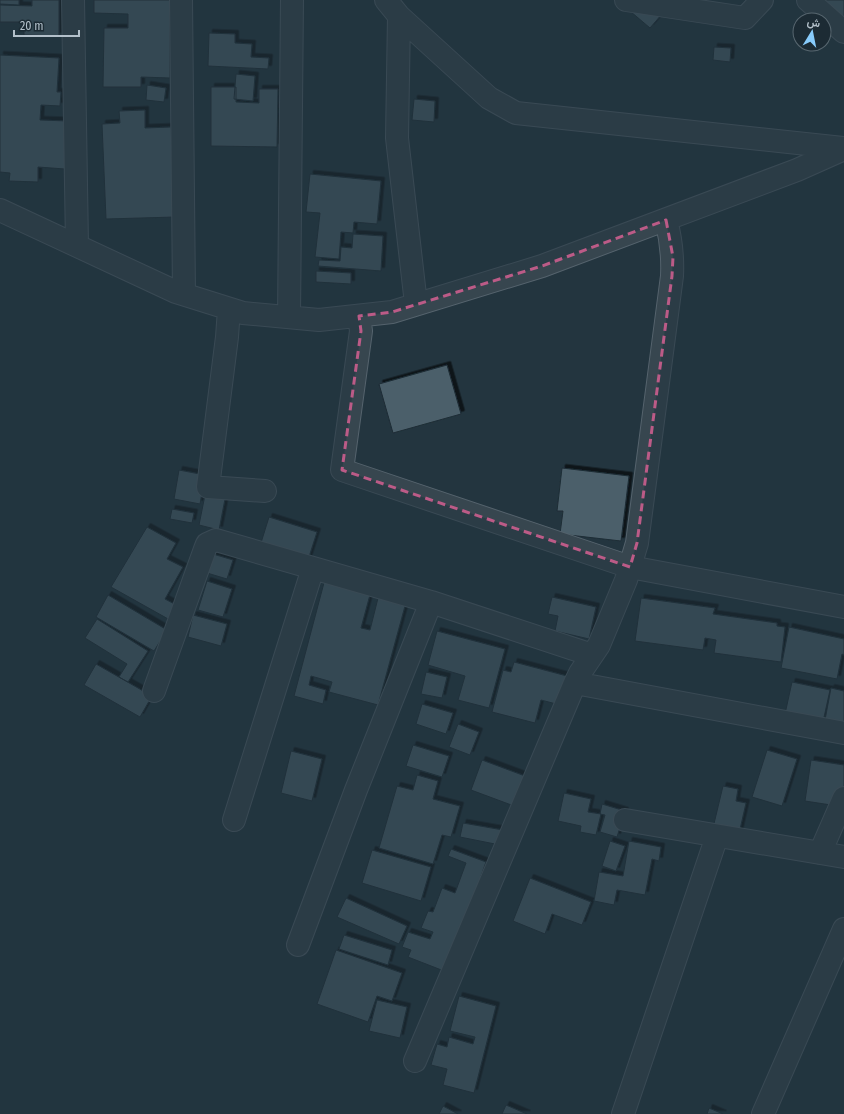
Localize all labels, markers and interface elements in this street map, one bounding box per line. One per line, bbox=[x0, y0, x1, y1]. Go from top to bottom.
scale bar bbox=[14, 12, 79, 38]
north arrow bbox=[792, 12, 832, 52]
text: ش bbox=[806, 15, 821, 30]
text: 20 m bbox=[20, 19, 44, 33]

